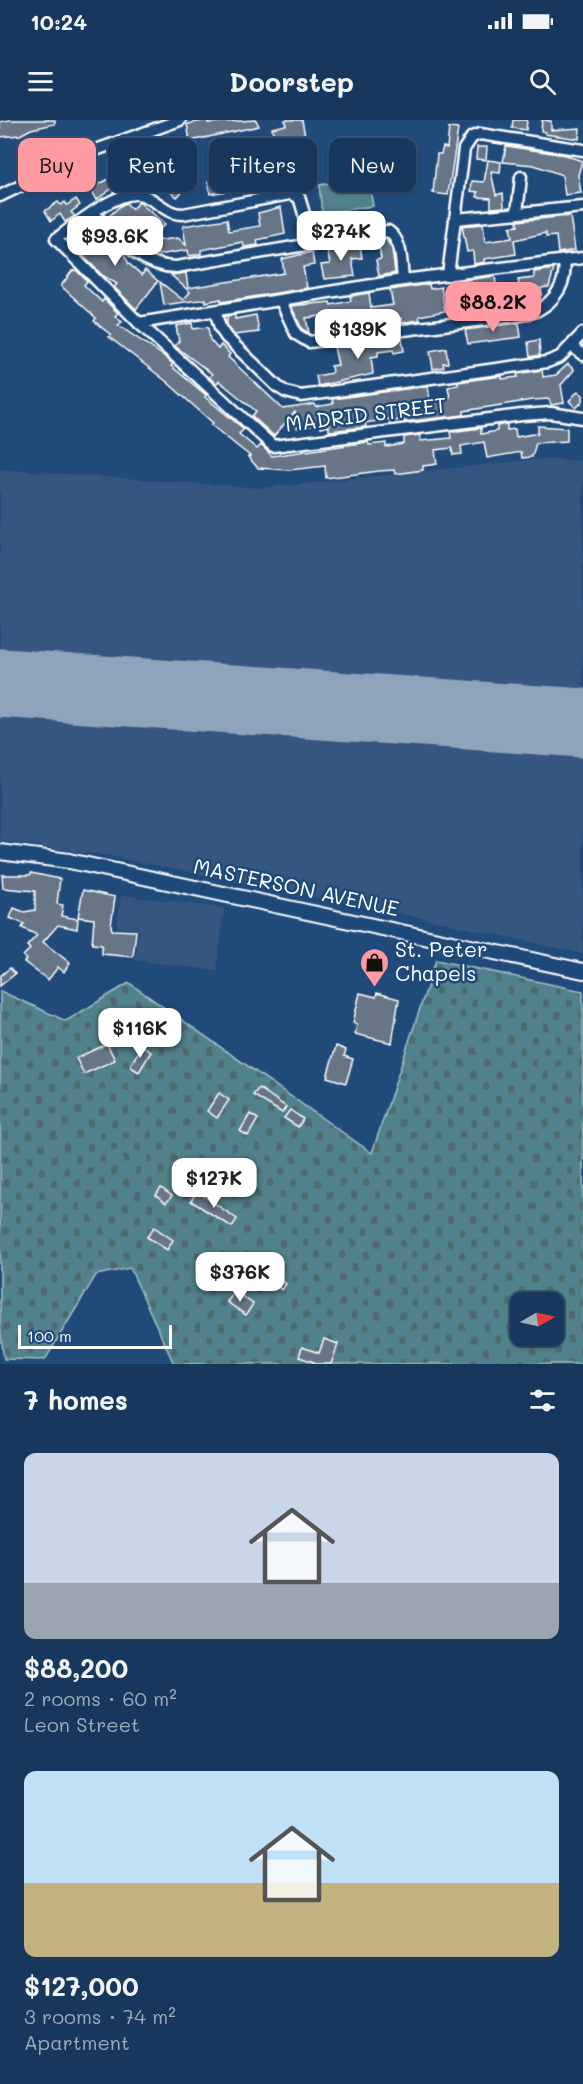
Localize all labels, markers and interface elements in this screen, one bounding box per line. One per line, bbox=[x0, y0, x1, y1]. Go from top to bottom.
text: 10:24 bbox=[30, 7, 87, 36]
text: Doorstep bbox=[229, 64, 354, 99]
icon: menu bbox=[24, 65, 57, 98]
icon: search bbox=[526, 65, 559, 98]
chip: Buy bbox=[18, 138, 96, 192]
chip: Rent bbox=[108, 138, 197, 192]
chip: Filters bbox=[209, 138, 317, 192]
chip: New bbox=[329, 138, 416, 192]
pin: $274K bbox=[299, 211, 383, 262]
pin: $93.6K bbox=[66, 216, 164, 267]
text: $274K bbox=[311, 217, 371, 243]
text: $93.6K bbox=[81, 222, 149, 248]
pin: $88.2K bbox=[444, 282, 542, 333]
text: $88.2K bbox=[459, 288, 527, 314]
pin: $139K bbox=[316, 309, 400, 360]
text: $139K bbox=[329, 315, 387, 341]
street label: MADRID STREET bbox=[284, 390, 448, 437]
street label: MASTERSON AVENUE bbox=[191, 852, 402, 922]
place label: St. Peter Chapels bbox=[395, 935, 488, 986]
shop icon: St. Peter Chapels bbox=[358, 946, 390, 988]
pin: $116K bbox=[98, 1008, 182, 1059]
text: $116K bbox=[112, 1014, 168, 1040]
pin: $127K bbox=[172, 1158, 256, 1209]
text: $127K bbox=[186, 1164, 242, 1190]
pin: $376K bbox=[198, 1252, 282, 1303]
text: $376K bbox=[210, 1258, 270, 1284]
north arrow bbox=[510, 1292, 564, 1346]
map controls bbox=[510, 1292, 564, 1346]
scale bar bbox=[18, 1322, 172, 1350]
text: 100 m bbox=[27, 1325, 72, 1346]
text: 7 homes bbox=[24, 1383, 128, 1417]
icon: filters bbox=[526, 1384, 559, 1417]
icon: home bbox=[238, 1492, 346, 1600]
text: $88,200 bbox=[24, 1651, 128, 1685]
text: 2 rooms · 60 m² bbox=[24, 1685, 177, 1711]
text: Leon Street bbox=[24, 1711, 140, 1737]
icon: home bbox=[238, 1810, 346, 1918]
text: $127,000 bbox=[24, 1969, 139, 2003]
text: 3 rooms · 74 m² bbox=[24, 2003, 176, 2029]
text: Apartment bbox=[24, 2029, 130, 2055]

